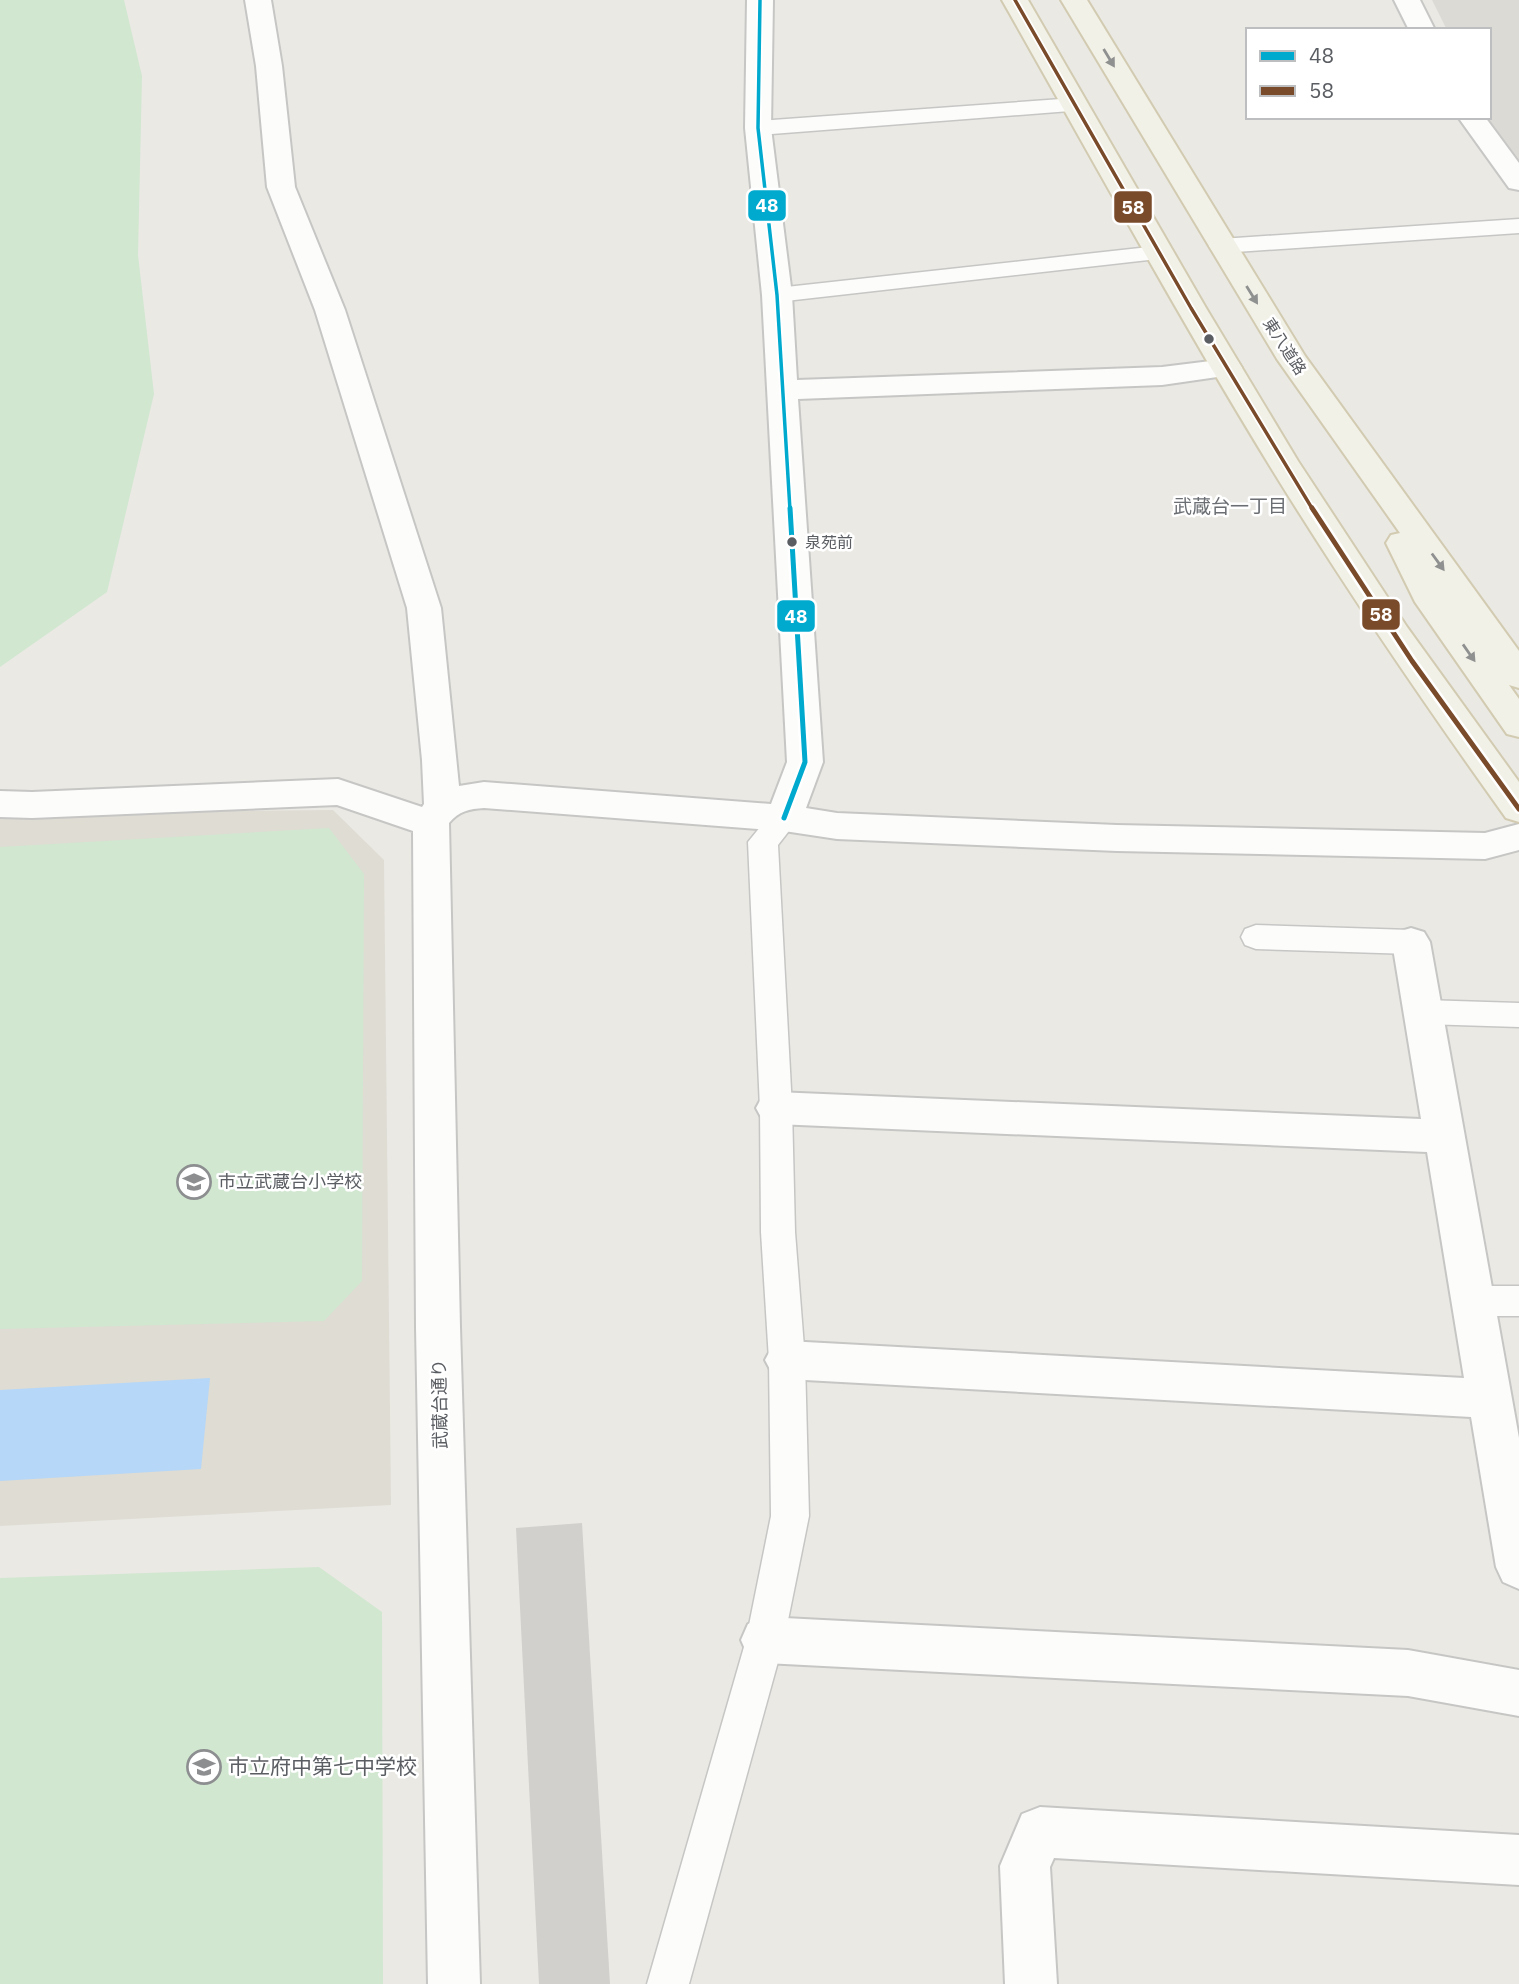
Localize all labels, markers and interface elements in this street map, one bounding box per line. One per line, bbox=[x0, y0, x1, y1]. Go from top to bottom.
legend bbox=[1246, 28, 1491, 119]
text: 48 bbox=[1309, 41, 1334, 69]
one-way arrow bbox=[1103, 49, 1115, 68]
text: 58 bbox=[1309, 76, 1334, 104]
line badge: 48 bbox=[747, 189, 787, 222]
line badge: 58 bbox=[1113, 190, 1153, 224]
text: 48 bbox=[756, 193, 778, 217]
text: 58 bbox=[1122, 195, 1144, 219]
one-way arrow bbox=[1245, 285, 1258, 305]
street label: 東八道路 bbox=[1259, 314, 1311, 378]
unlabelled marker bbox=[1202, 332, 1216, 346]
district label: 武蔵台一丁目 bbox=[1173, 494, 1287, 518]
place label: 泉苑前 bbox=[805, 532, 853, 552]
marker: 泉苑前 bbox=[785, 535, 799, 549]
one-way arrow bbox=[1431, 553, 1445, 571]
line badge: 58 bbox=[1361, 598, 1401, 631]
line badge: 48 bbox=[776, 599, 816, 633]
text: 58 bbox=[1370, 602, 1392, 626]
text: 48 bbox=[785, 604, 807, 628]
one-way arrow bbox=[1462, 644, 1476, 662]
school or university icon: 市立武蔵台小学校 bbox=[175, 1163, 213, 1201]
place label: 市立武蔵台小学校 bbox=[218, 1170, 362, 1193]
street label: 武蔵台通り bbox=[427, 1359, 452, 1449]
school or university icon: 市立府中第七中学校 bbox=[185, 1748, 223, 1786]
place label: 市立府中第七中学校 bbox=[228, 1752, 417, 1780]

